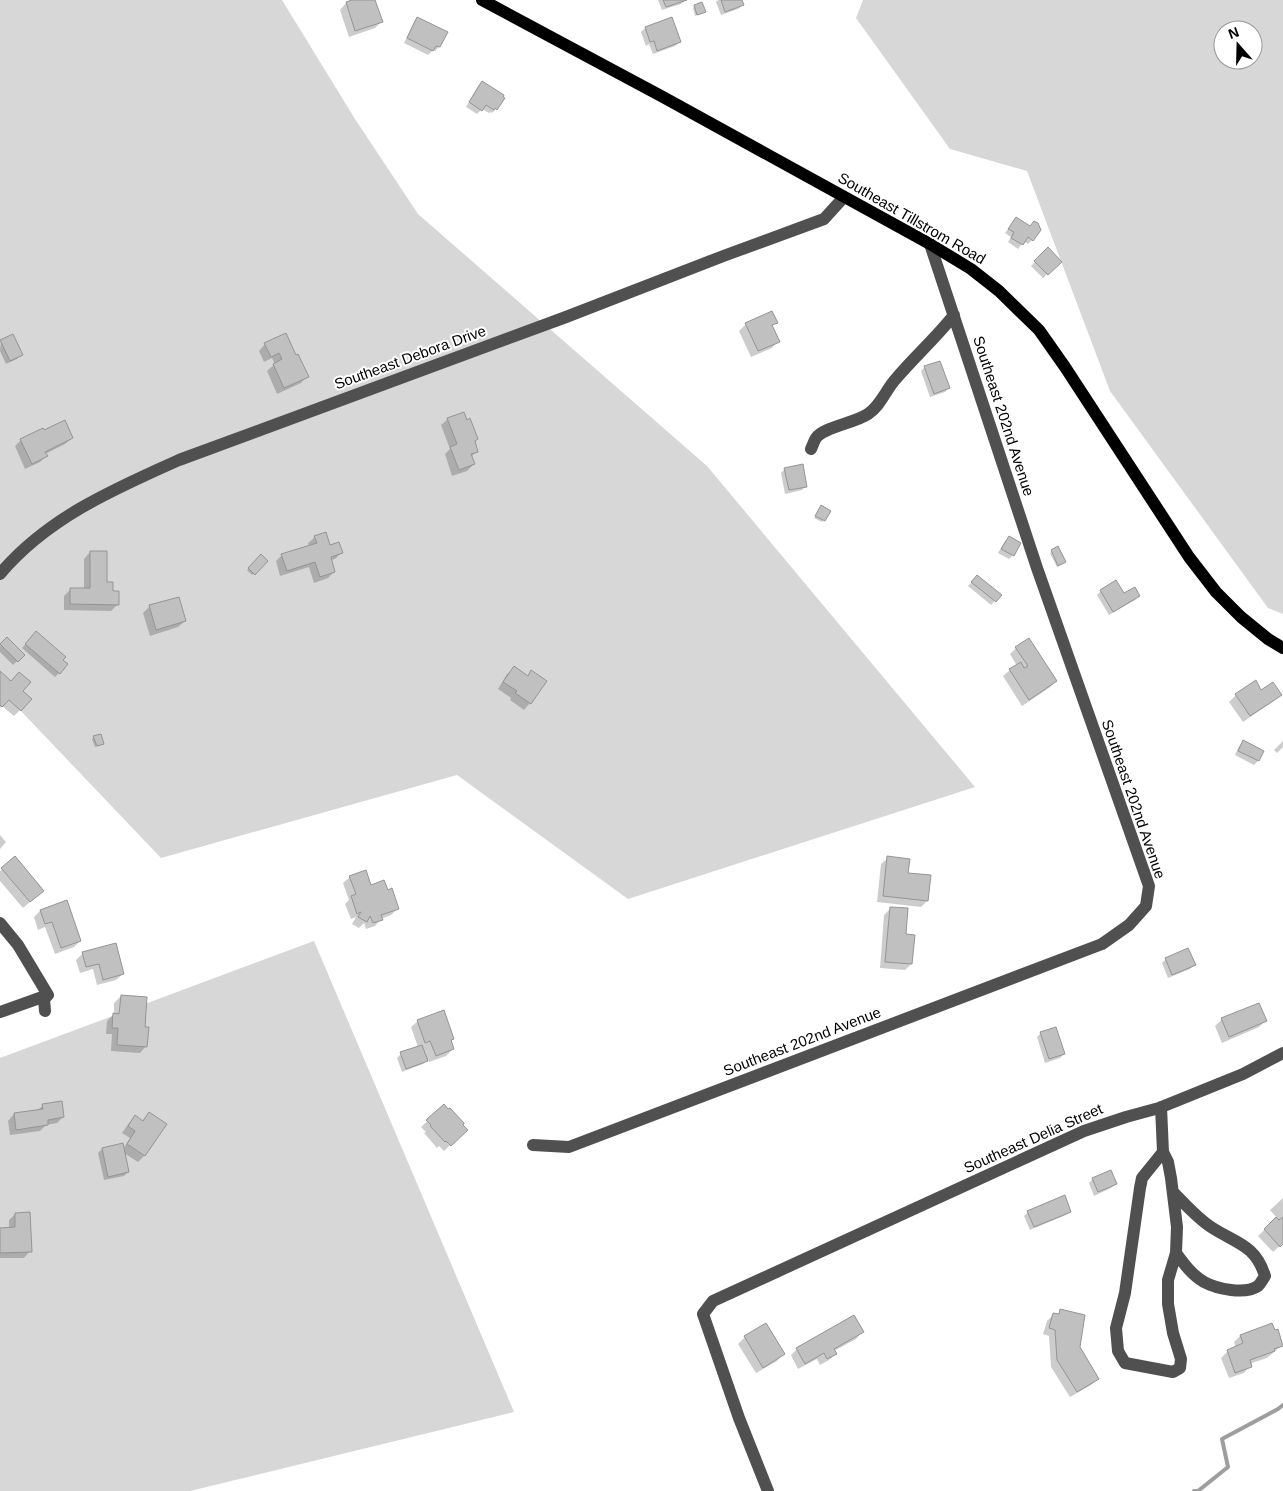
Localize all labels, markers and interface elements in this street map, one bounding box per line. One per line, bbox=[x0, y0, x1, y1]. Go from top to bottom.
north arrow bbox=[1213, 20, 1263, 70]
text: N bbox=[1226, 24, 1241, 42]
street label: Southeast Tillstrom Road bbox=[835, 169, 989, 267]
street label: Southeast Debora Drive bbox=[332, 322, 488, 392]
street label: Southeast 202nd Avenue bbox=[970, 334, 1038, 498]
street label: Southeast 202nd Avenue bbox=[1099, 717, 1169, 881]
street label: Southeast 202nd Avenue bbox=[721, 1003, 883, 1079]
street label: Southeast Delia Street bbox=[961, 1099, 1106, 1176]

